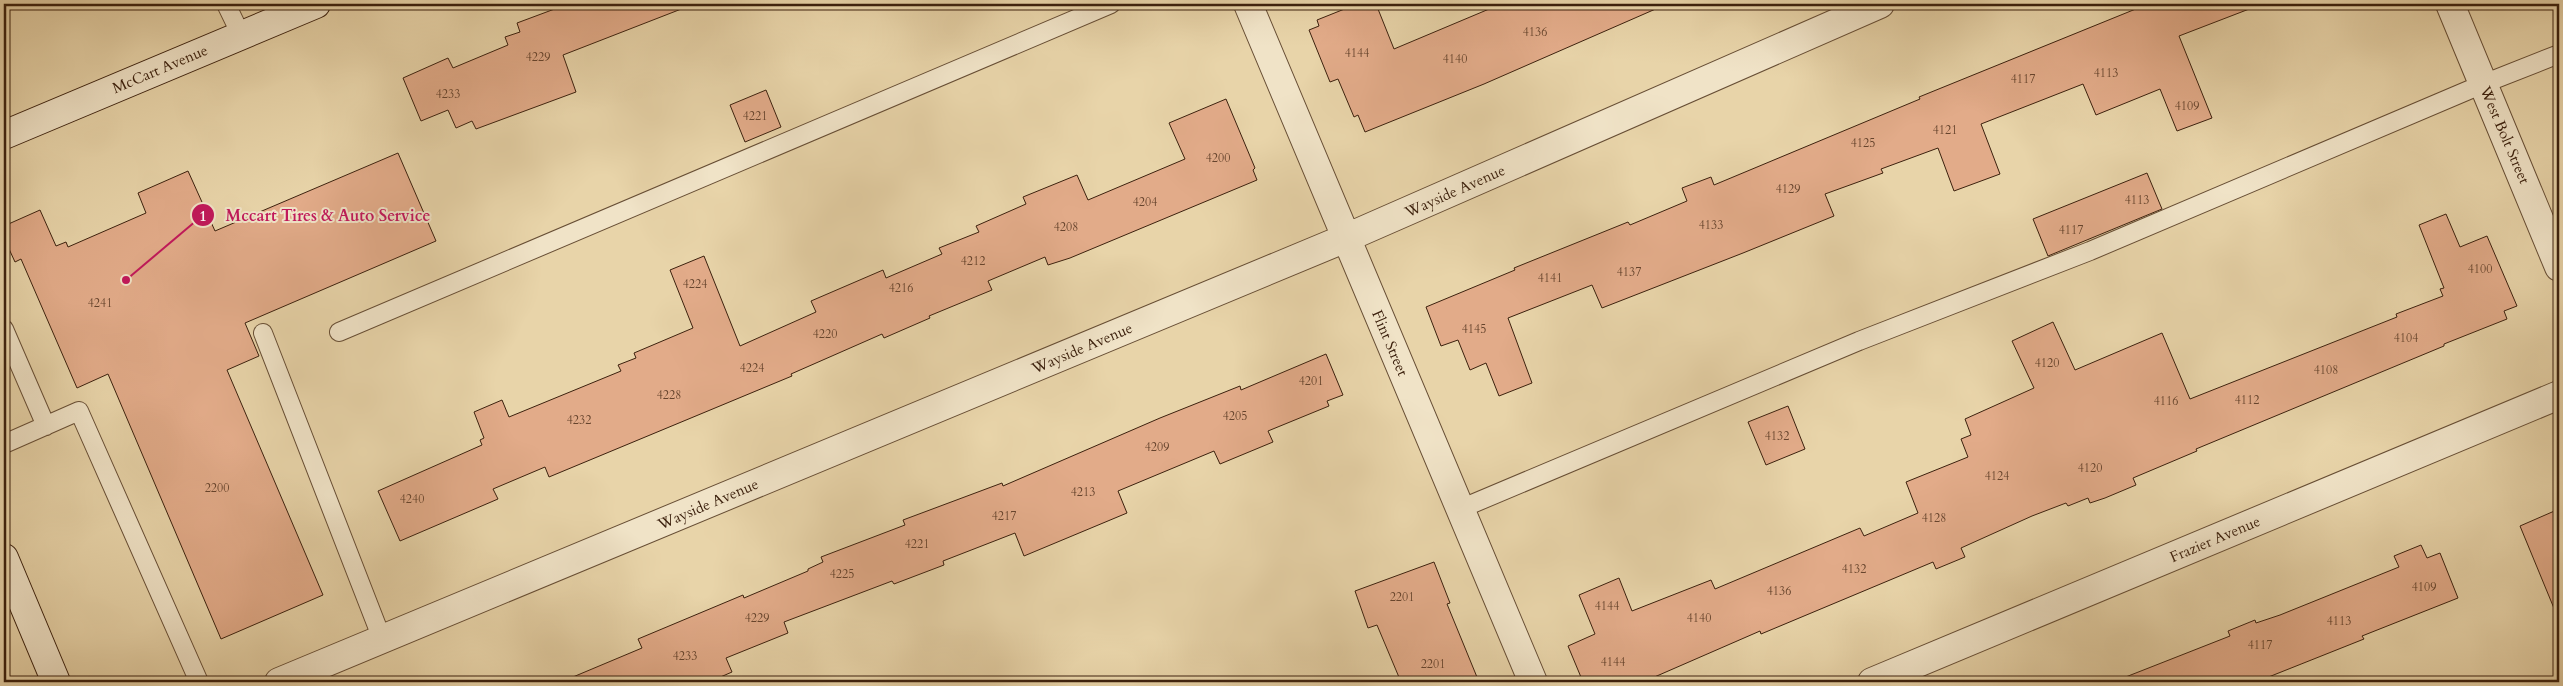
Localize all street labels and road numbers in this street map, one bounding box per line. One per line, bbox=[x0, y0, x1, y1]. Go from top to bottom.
street label: McCart Avenue bbox=[109, 40, 211, 98]
street label: West Bolt Street bbox=[2475, 82, 2535, 187]
street label: Wayside Avenue bbox=[1401, 160, 1508, 222]
street label: Flint Street bbox=[1367, 307, 1413, 379]
street label: Wayside Avenue bbox=[1028, 318, 1136, 379]
street label: Wayside Avenue bbox=[654, 474, 762, 535]
street label: Frazier Avenue bbox=[2167, 511, 2263, 567]

